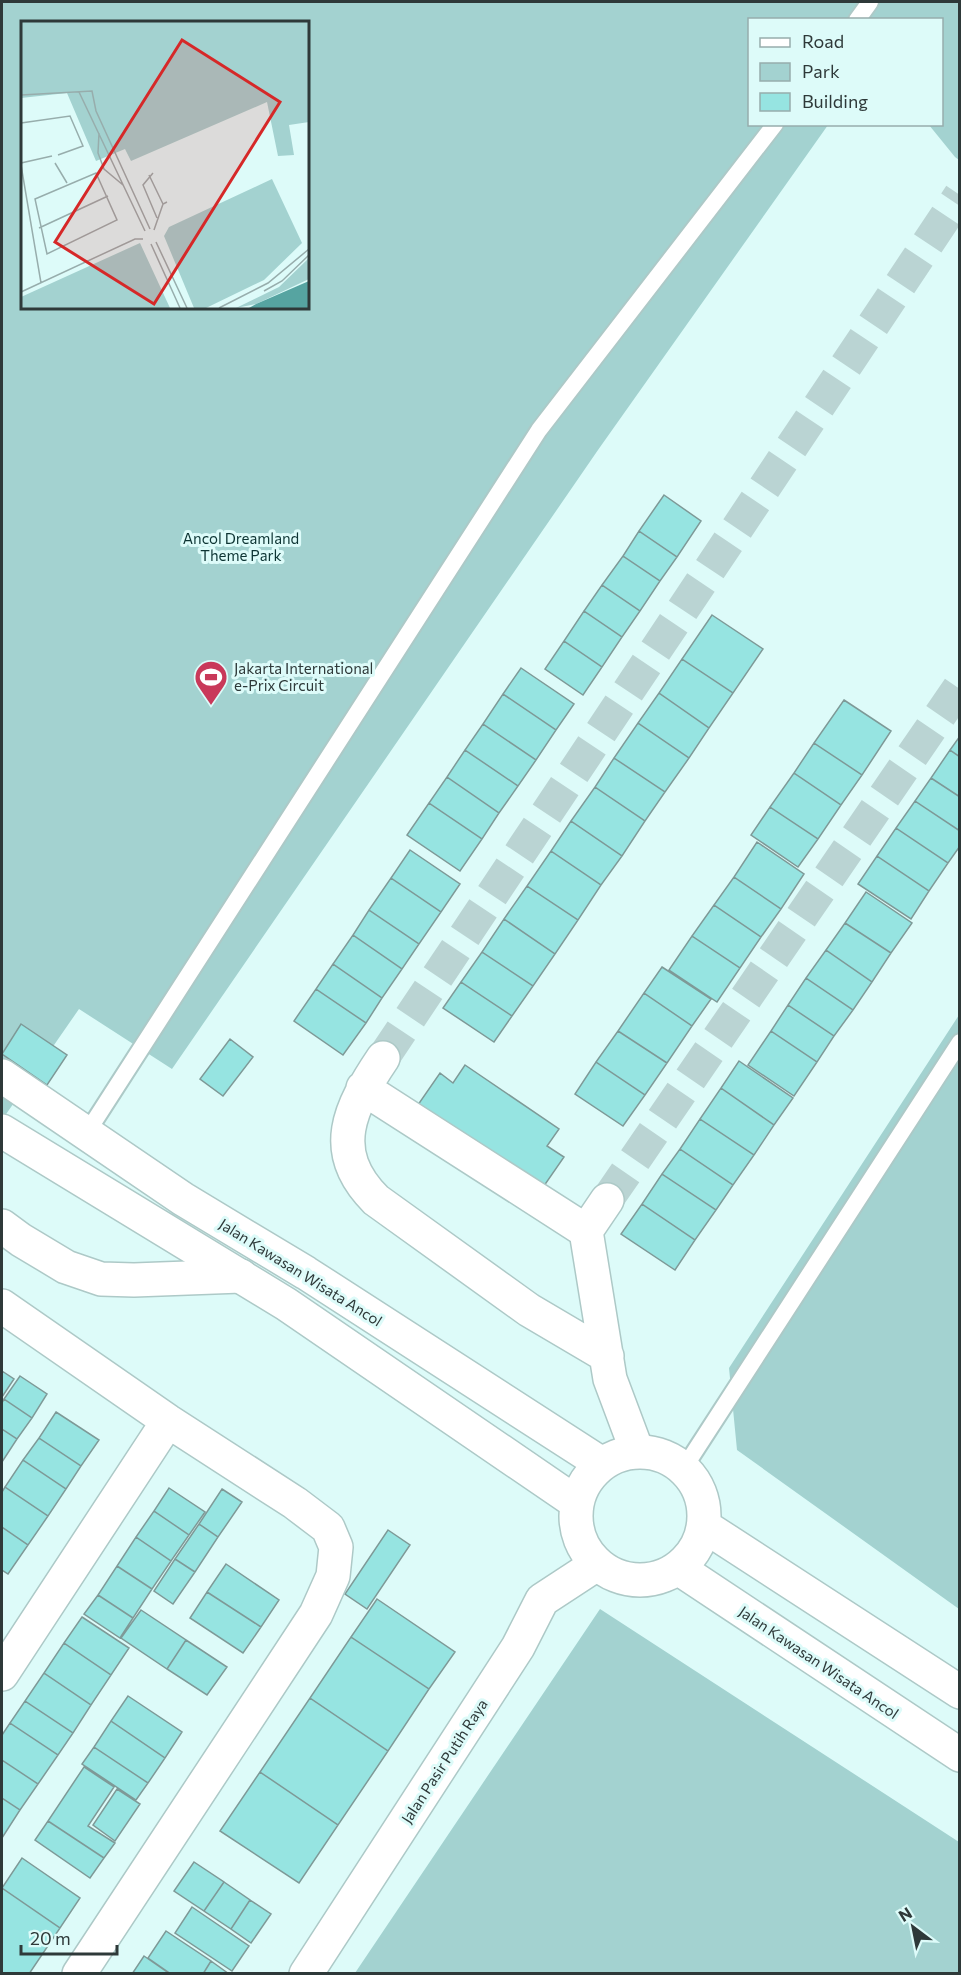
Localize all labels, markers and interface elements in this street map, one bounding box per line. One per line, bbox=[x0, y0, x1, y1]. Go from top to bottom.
legend bbox=[748, 18, 943, 126]
inset map bbox=[21, 21, 309, 309]
text: Road bbox=[802, 30, 844, 52]
text: Park bbox=[802, 60, 840, 82]
text: Building bbox=[802, 90, 868, 112]
park label: Ancol Dreamland Theme Park bbox=[183, 529, 299, 564]
sports icon: Jakarta International e-Prix Circuit bbox=[193, 659, 229, 706]
place label: Jakarta International e-Prix Circuit bbox=[234, 659, 373, 694]
street label: Jalan Kawasan Wisata Ancol bbox=[216, 1214, 386, 1330]
street label: Jalan Kawasan Wisata Ancol bbox=[736, 1602, 902, 1722]
street label: Jalan Pasir Putih Raya bbox=[397, 1695, 491, 1827]
north arrow bbox=[883, 1897, 943, 1957]
text: N bbox=[895, 1903, 915, 1925]
scale bar bbox=[21, 1918, 117, 1956]
text: 20 m bbox=[30, 1927, 71, 1949]

